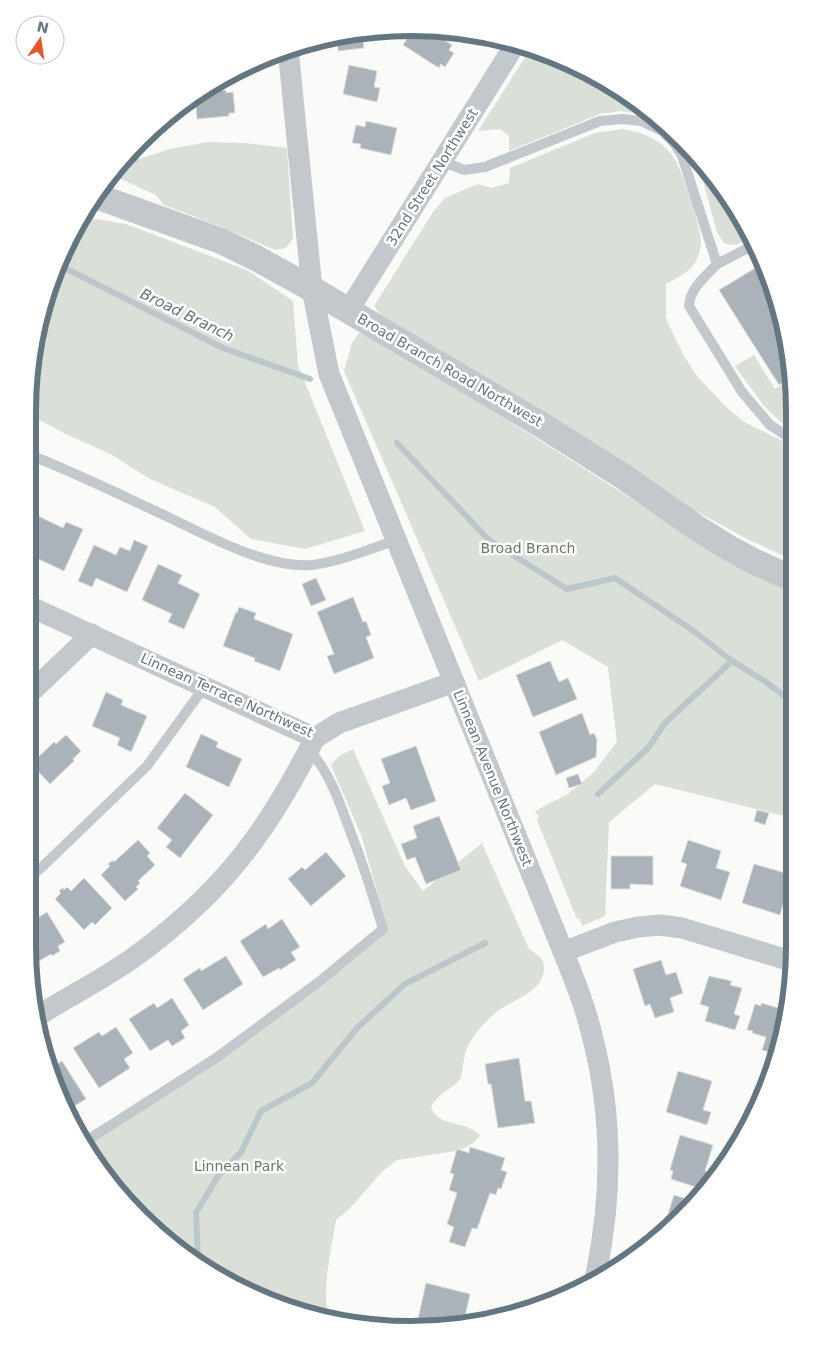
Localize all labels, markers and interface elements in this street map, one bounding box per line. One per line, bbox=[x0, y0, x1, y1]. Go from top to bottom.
north arrow bbox=[15, 15, 65, 65]
text: N bbox=[35, 18, 50, 36]
street label: 32nd Street Northwest bbox=[383, 105, 481, 249]
water label: Broad Branch bbox=[137, 285, 237, 345]
street label: Broad Branch Road Northwest bbox=[355, 310, 546, 430]
park label: Broad Branch bbox=[481, 540, 575, 556]
street label: Linnean Terrace Northwest bbox=[138, 650, 316, 741]
street label: Linnean Avenue Northwest bbox=[450, 688, 536, 869]
park label: Linnean Park bbox=[194, 1158, 285, 1174]

